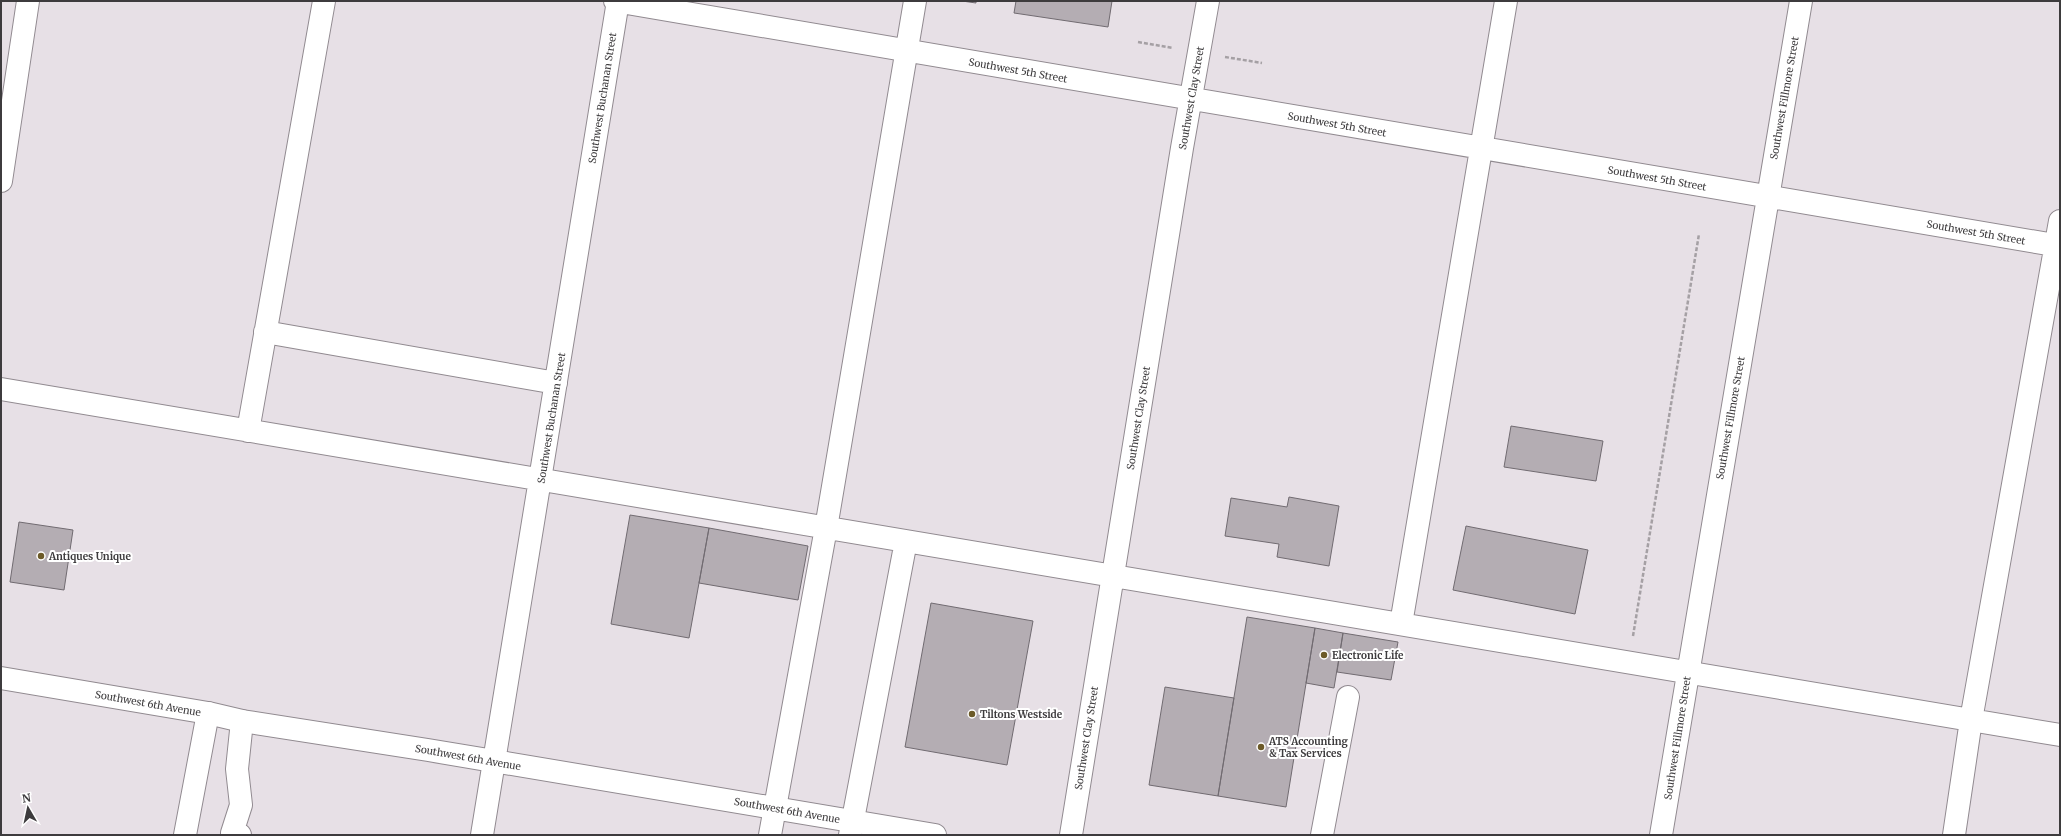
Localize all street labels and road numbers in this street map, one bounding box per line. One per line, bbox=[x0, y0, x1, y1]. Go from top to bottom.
street label: Southwest Buchanan Street bbox=[586, 31, 619, 165]
street label: Southwest Fillmore Street bbox=[1767, 35, 1802, 161]
street label: Southwest Clay Street bbox=[1176, 45, 1207, 151]
street label: Southwest 5th Street bbox=[967, 55, 1068, 86]
street label: Southwest 5th Street bbox=[1286, 109, 1387, 140]
street label: Southwest 5th Street bbox=[1606, 163, 1707, 194]
street label: Southwest 5th Street bbox=[1925, 217, 2026, 248]
street label: Southwest Buchanan Street bbox=[535, 351, 568, 485]
street label: Southwest Fillmore Street bbox=[1713, 355, 1748, 481]
street label: Southwest Clay Street bbox=[1124, 365, 1153, 471]
street label: Southwest Fillmore Street bbox=[1661, 675, 1694, 801]
street label: Southwest Clay Street bbox=[1072, 685, 1101, 791]
street label: Southwest 6th Avenue bbox=[94, 688, 202, 719]
street label: Southwest 6th Avenue bbox=[414, 742, 522, 773]
street label: Southwest 6th Avenue bbox=[733, 795, 841, 826]

